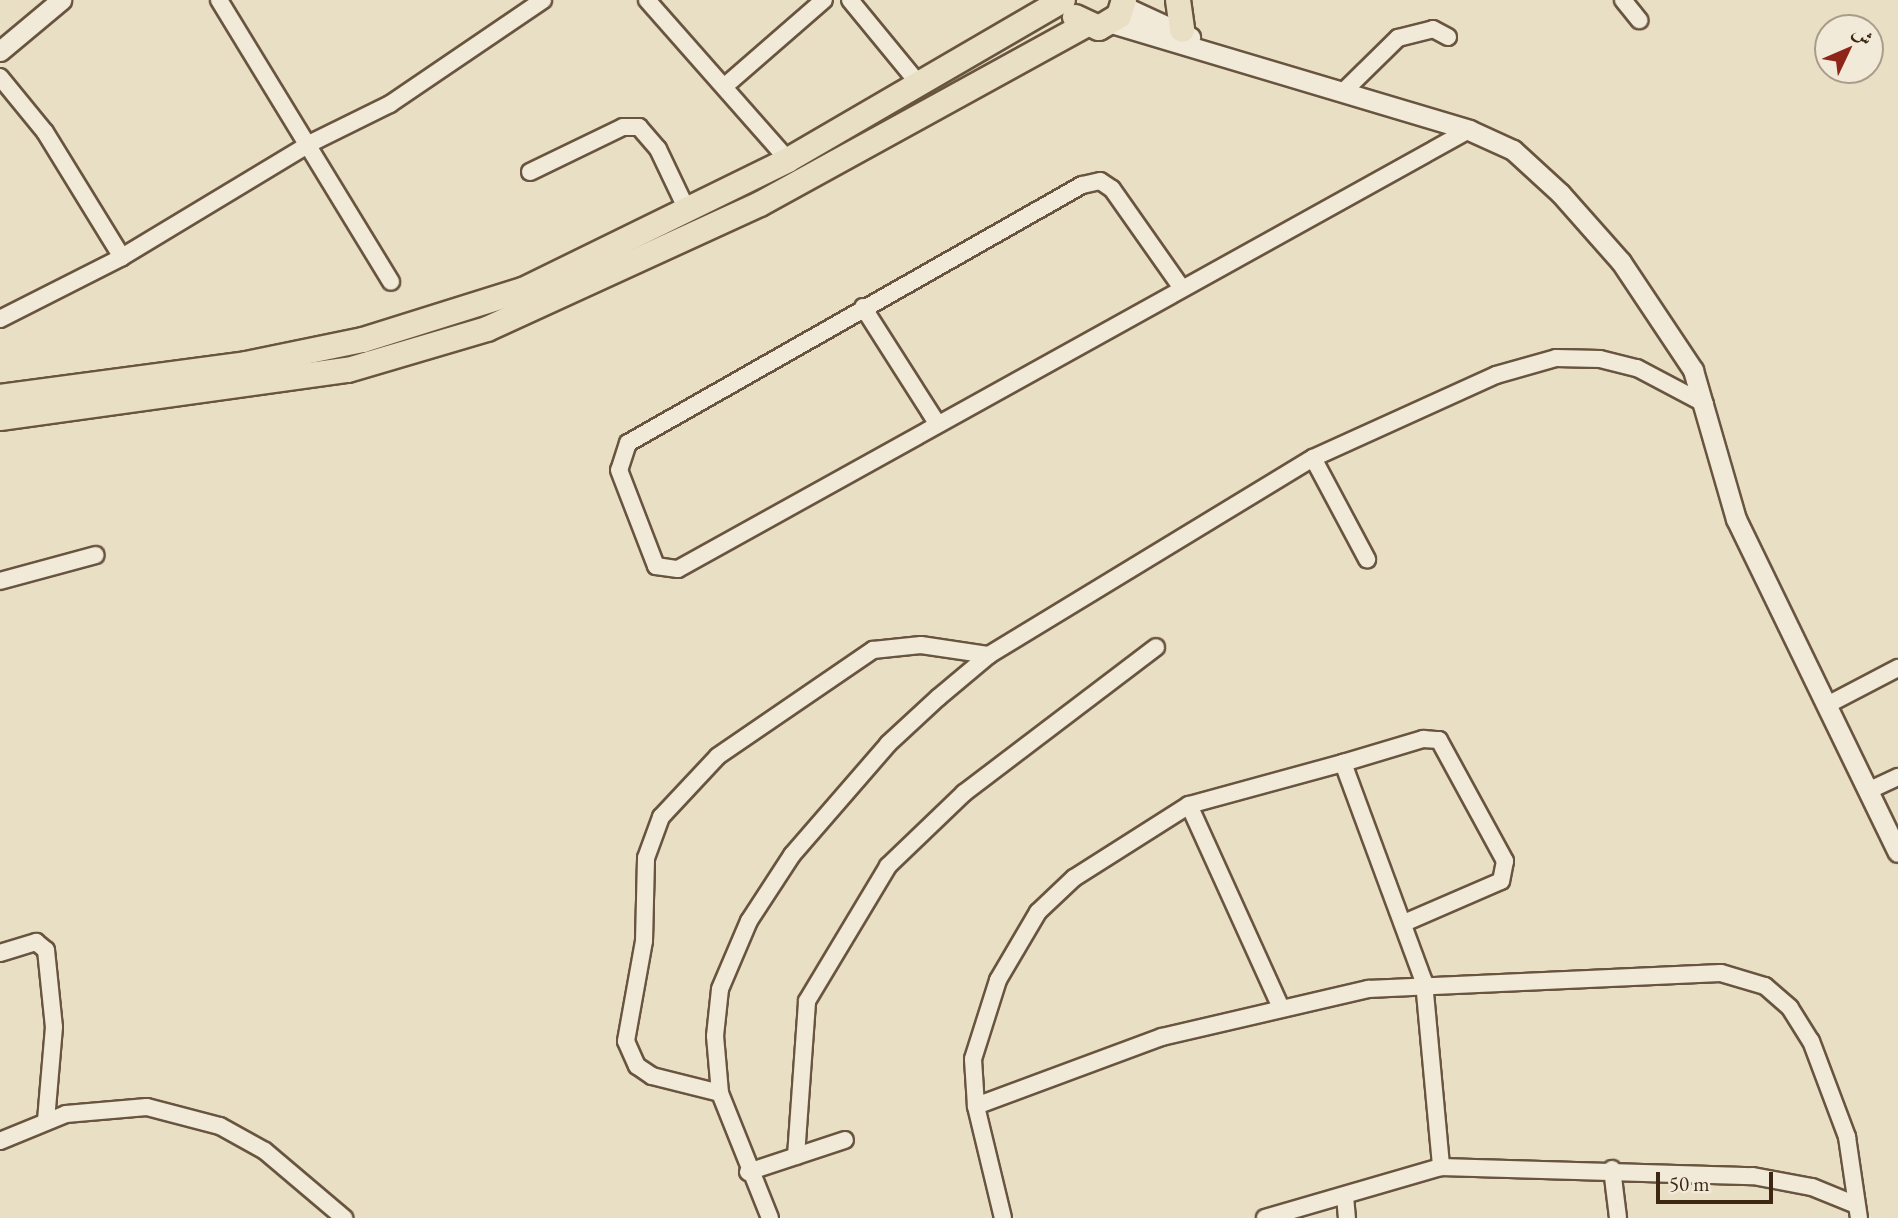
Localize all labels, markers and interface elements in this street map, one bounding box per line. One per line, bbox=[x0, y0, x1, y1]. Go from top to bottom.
north arrow bbox=[1814, 14, 1884, 84]
text: ش bbox=[1847, 20, 1879, 51]
scale bar bbox=[1660, 1158, 1777, 1202]
text: 50 m bbox=[1669, 1170, 1710, 1197]

